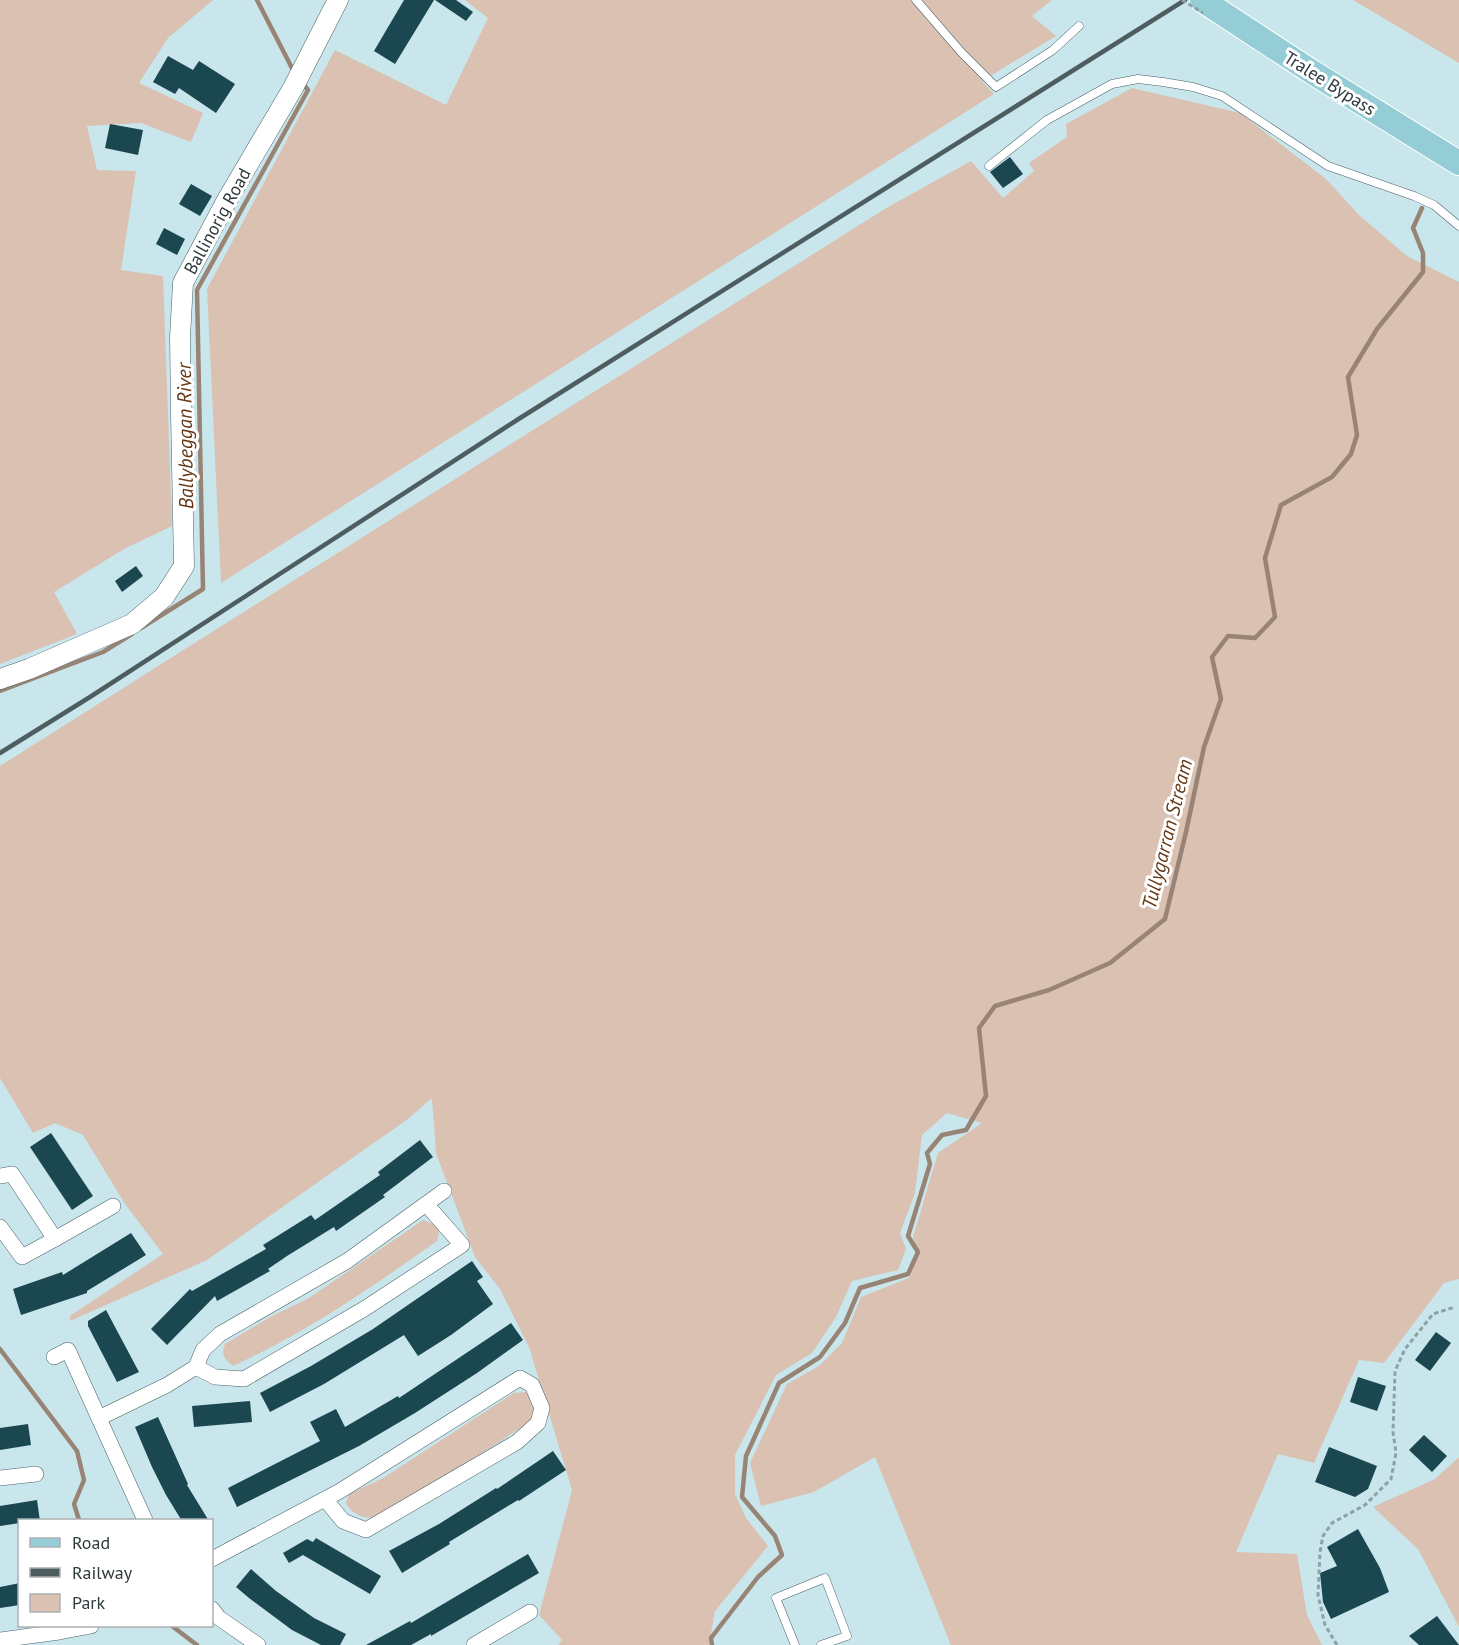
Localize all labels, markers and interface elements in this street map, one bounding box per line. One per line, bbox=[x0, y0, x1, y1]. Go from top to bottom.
street label: Tralee Bypass bbox=[1280, 46, 1380, 120]
street label: Ballinorig Road bbox=[178, 164, 256, 278]
water label: Ballybeggan River bbox=[171, 361, 199, 509]
water label: Tullygarran Stream bbox=[1136, 756, 1198, 912]
legend bbox=[18, 1519, 213, 1627]
text: Road bbox=[72, 1531, 110, 1554]
text: Railway bbox=[72, 1561, 133, 1584]
text: Park bbox=[72, 1591, 105, 1614]

